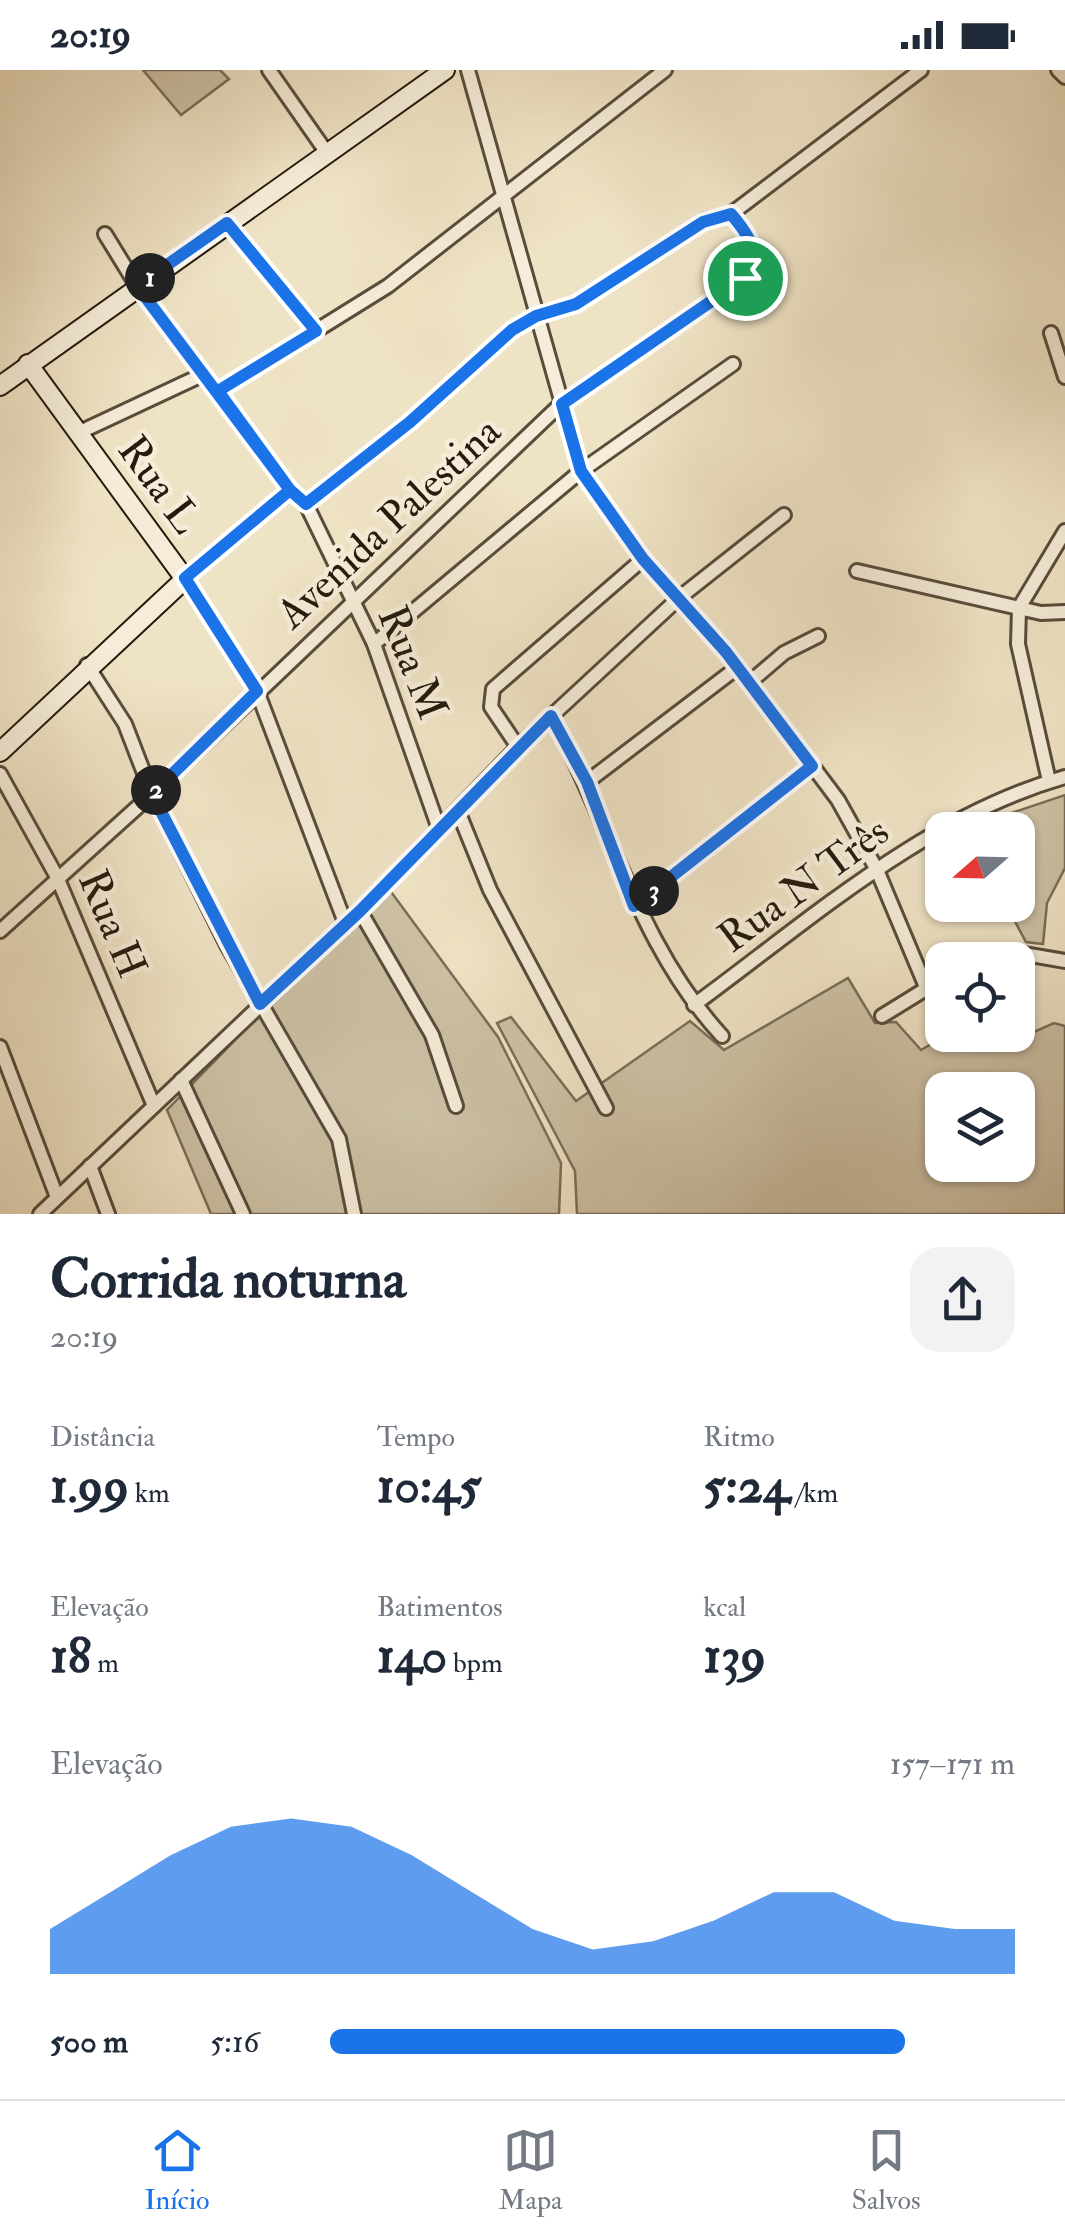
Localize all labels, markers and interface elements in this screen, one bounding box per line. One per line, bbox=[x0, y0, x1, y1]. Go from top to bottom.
text: 20:19 bbox=[50, 11, 131, 59]
pin bbox=[703, 236, 788, 321]
icon: arrive bbox=[718, 251, 773, 306]
pin: 1 bbox=[125, 253, 175, 303]
text: 1 bbox=[145, 260, 155, 295]
street label: Avenida Palestina bbox=[265, 405, 512, 641]
street label: Rua L bbox=[106, 426, 212, 544]
street label: Rua M bbox=[366, 599, 458, 727]
pin: 2 bbox=[131, 765, 181, 815]
text: 2 bbox=[149, 772, 163, 807]
street label: Rua N Três bbox=[709, 806, 899, 964]
north arrow bbox=[925, 812, 1035, 922]
map controls bbox=[925, 812, 1035, 1182]
street label: Rua H bbox=[66, 862, 158, 986]
pin: 3 bbox=[629, 866, 679, 916]
text: 3 bbox=[649, 873, 659, 908]
button: locate bbox=[925, 942, 1035, 1052]
button: layers bbox=[925, 1072, 1035, 1182]
text: Corrida noturna bbox=[50, 1245, 406, 1314]
button: share bbox=[910, 1247, 1015, 1352]
text: 20:19 bbox=[50, 1317, 118, 1357]
text: Distância bbox=[50, 1420, 155, 1455]
text: Tempo bbox=[377, 1420, 455, 1455]
text: Ritmo bbox=[703, 1420, 775, 1455]
text: 1.99 bbox=[50, 1455, 129, 1518]
text: 10:45 bbox=[377, 1455, 481, 1518]
text: 5:24 bbox=[703, 1455, 790, 1518]
text: km bbox=[129, 1476, 170, 1511]
text: /km bbox=[790, 1476, 838, 1511]
text: Elevação bbox=[50, 1590, 149, 1625]
text: Batimentos bbox=[377, 1590, 503, 1625]
text: kcal bbox=[703, 1590, 746, 1625]
text: 18 bbox=[50, 1625, 91, 1688]
text: 140 bbox=[377, 1625, 447, 1688]
text: 139 bbox=[703, 1625, 766, 1688]
text: m bbox=[91, 1646, 119, 1681]
text: bpm bbox=[447, 1646, 503, 1681]
text: Elevação bbox=[50, 1744, 163, 1784]
text: 157–171 m bbox=[890, 1744, 1015, 1784]
text: 500 m bbox=[50, 2022, 128, 2062]
text: 5:16 bbox=[210, 2022, 259, 2062]
tab: Início bbox=[144, 2123, 210, 2218]
tab: Mapa bbox=[498, 2123, 563, 2218]
tab: Salvos bbox=[851, 2123, 921, 2218]

